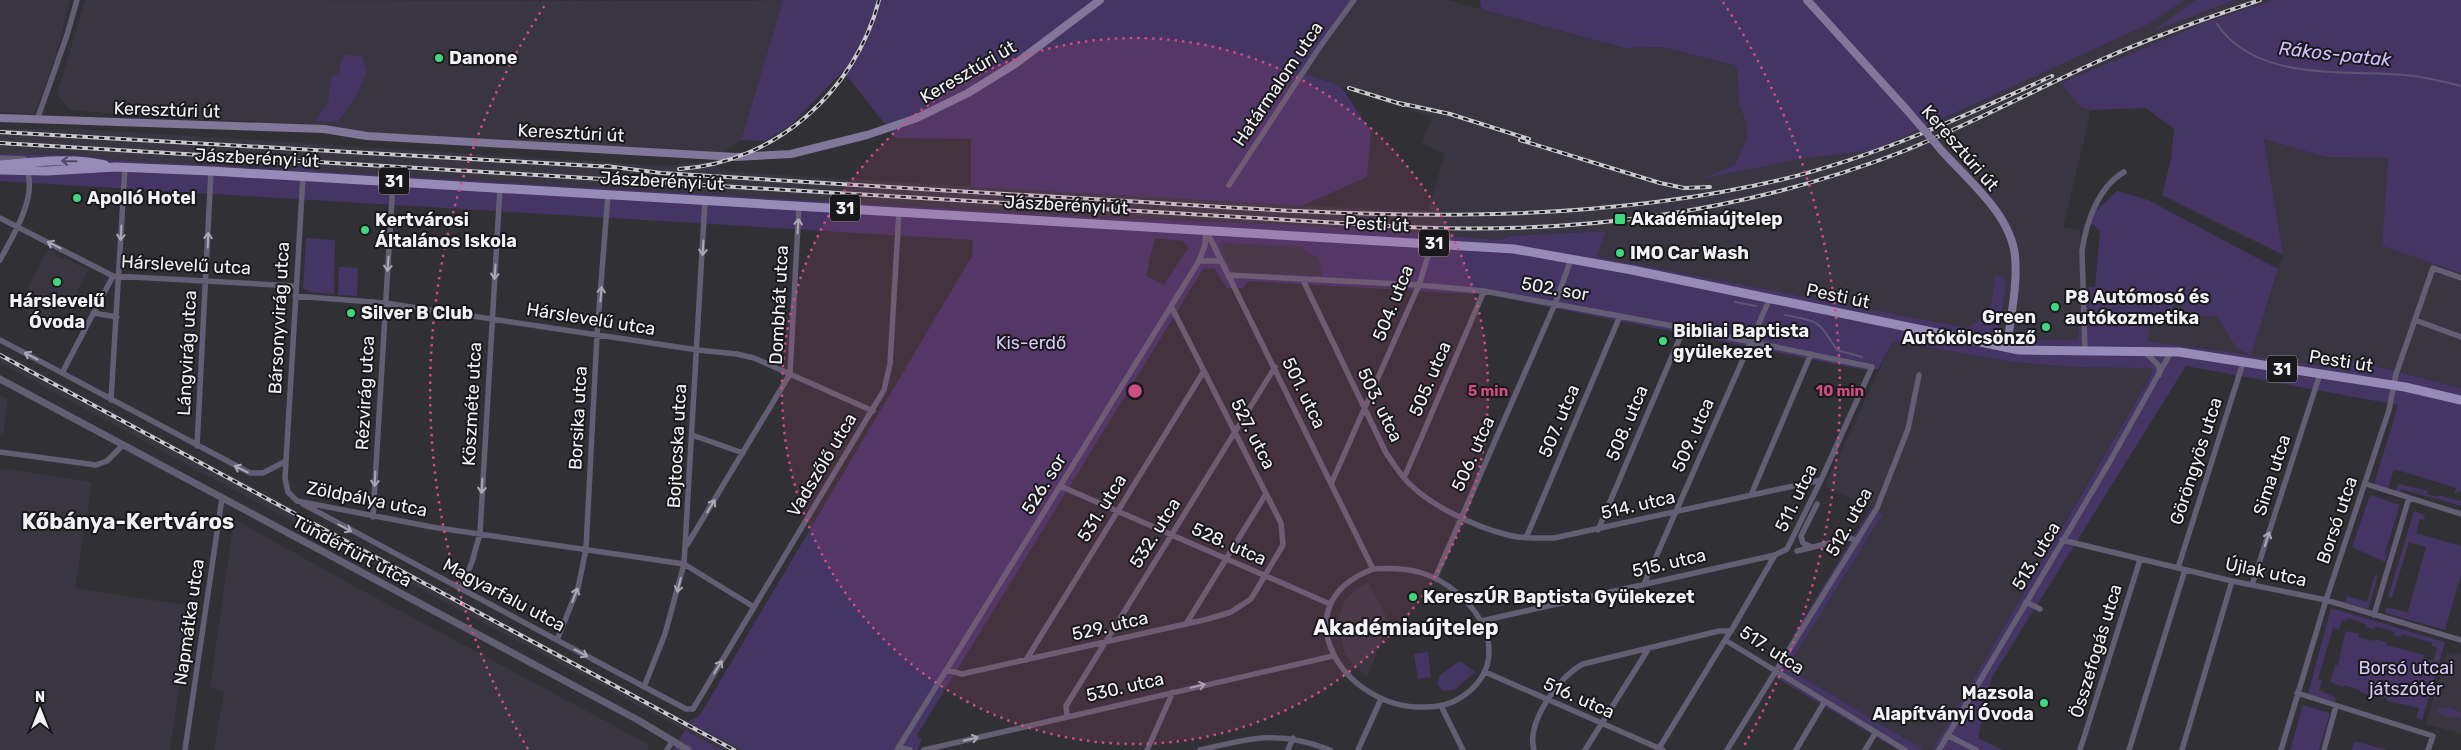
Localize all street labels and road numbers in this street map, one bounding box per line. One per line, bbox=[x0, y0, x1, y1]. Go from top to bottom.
street label: Határmalom utca bbox=[1228, 18, 1328, 150]
street label: Keresztúri út bbox=[916, 36, 1020, 108]
street label: Keresztúri út bbox=[113, 97, 221, 123]
street label: Keresztúri út bbox=[1917, 100, 2003, 196]
street label: Keresztúri út bbox=[517, 119, 625, 147]
street label: Jászberényi út bbox=[194, 144, 320, 172]
street label: Jászberényi út bbox=[599, 167, 725, 195]
road number: 31 bbox=[379, 168, 409, 195]
street label: Jászberényi út bbox=[1003, 191, 1129, 219]
road number: 31 bbox=[830, 194, 860, 222]
street label: Pesti út bbox=[1344, 211, 1410, 237]
road number: 31 bbox=[1419, 230, 1449, 256]
street label: Bársonyvirág utca bbox=[264, 241, 294, 395]
street label: Dombhát utca bbox=[765, 245, 793, 365]
street label: Hárslevelű utca bbox=[120, 251, 252, 279]
street label: 504. utca bbox=[1368, 262, 1418, 344]
street label: 502. sor bbox=[1520, 272, 1591, 306]
street label: Pesti út bbox=[1804, 279, 1872, 313]
street label: Lángvirág utca bbox=[173, 290, 201, 416]
street label: Hárslevelű utca bbox=[525, 298, 657, 340]
street label: Rézvirág utca bbox=[351, 335, 379, 451]
street label: 505. utca bbox=[1404, 338, 1456, 420]
street label: Köszméte utca bbox=[458, 341, 486, 467]
street label: Pesti út bbox=[2307, 345, 2375, 377]
street label: 501. utca bbox=[1277, 354, 1331, 432]
road number: 31 bbox=[2267, 356, 2297, 382]
street label: 503. utca bbox=[1353, 364, 1407, 446]
street label: Borsika utca bbox=[564, 366, 592, 470]
street label: 507. utca bbox=[1534, 381, 1584, 461]
street label: 508. utca bbox=[1601, 382, 1653, 464]
street label: Bojtocska utca bbox=[663, 383, 691, 509]
street label: 527. utca bbox=[1226, 395, 1280, 473]
street label: 509. utca bbox=[1667, 395, 1719, 475]
street label: Göröngyös utca bbox=[2165, 395, 2227, 527]
street label: Vadszőlő utca bbox=[782, 409, 862, 521]
street label: 506. utca bbox=[1447, 413, 1499, 495]
street label: Sima utca bbox=[2249, 432, 2295, 518]
street label: 526. sor bbox=[1017, 449, 1071, 518]
street label: 511. utca bbox=[1770, 461, 1822, 535]
street label: 531. utca bbox=[1073, 470, 1131, 546]
street label: Borsó utca bbox=[2312, 473, 2362, 567]
street label: Zöldpálya utca bbox=[305, 477, 429, 521]
street label: 512. utca bbox=[1821, 484, 1877, 560]
street label: 514. utca bbox=[1599, 486, 1677, 524]
street label: 532. utca bbox=[1125, 494, 1185, 572]
street label: Tündérfürt utca bbox=[288, 510, 416, 592]
street label: 528. utca bbox=[1188, 518, 1270, 570]
street label: 513. utca bbox=[2007, 518, 2065, 594]
street label: 515. utca bbox=[1630, 544, 1708, 582]
street label: Magyarfalu utca bbox=[439, 553, 569, 637]
street label: Újlak utca bbox=[2223, 553, 2309, 591]
street label: Napmátka utca bbox=[169, 557, 209, 687]
street label: Összefogás utca bbox=[2065, 581, 2127, 721]
street label: 529. utca bbox=[1070, 607, 1150, 645]
street label: 517. utca bbox=[1735, 621, 1809, 679]
street label: 530. utca bbox=[1084, 667, 1166, 707]
street label: 516. utca bbox=[1540, 673, 1618, 723]

